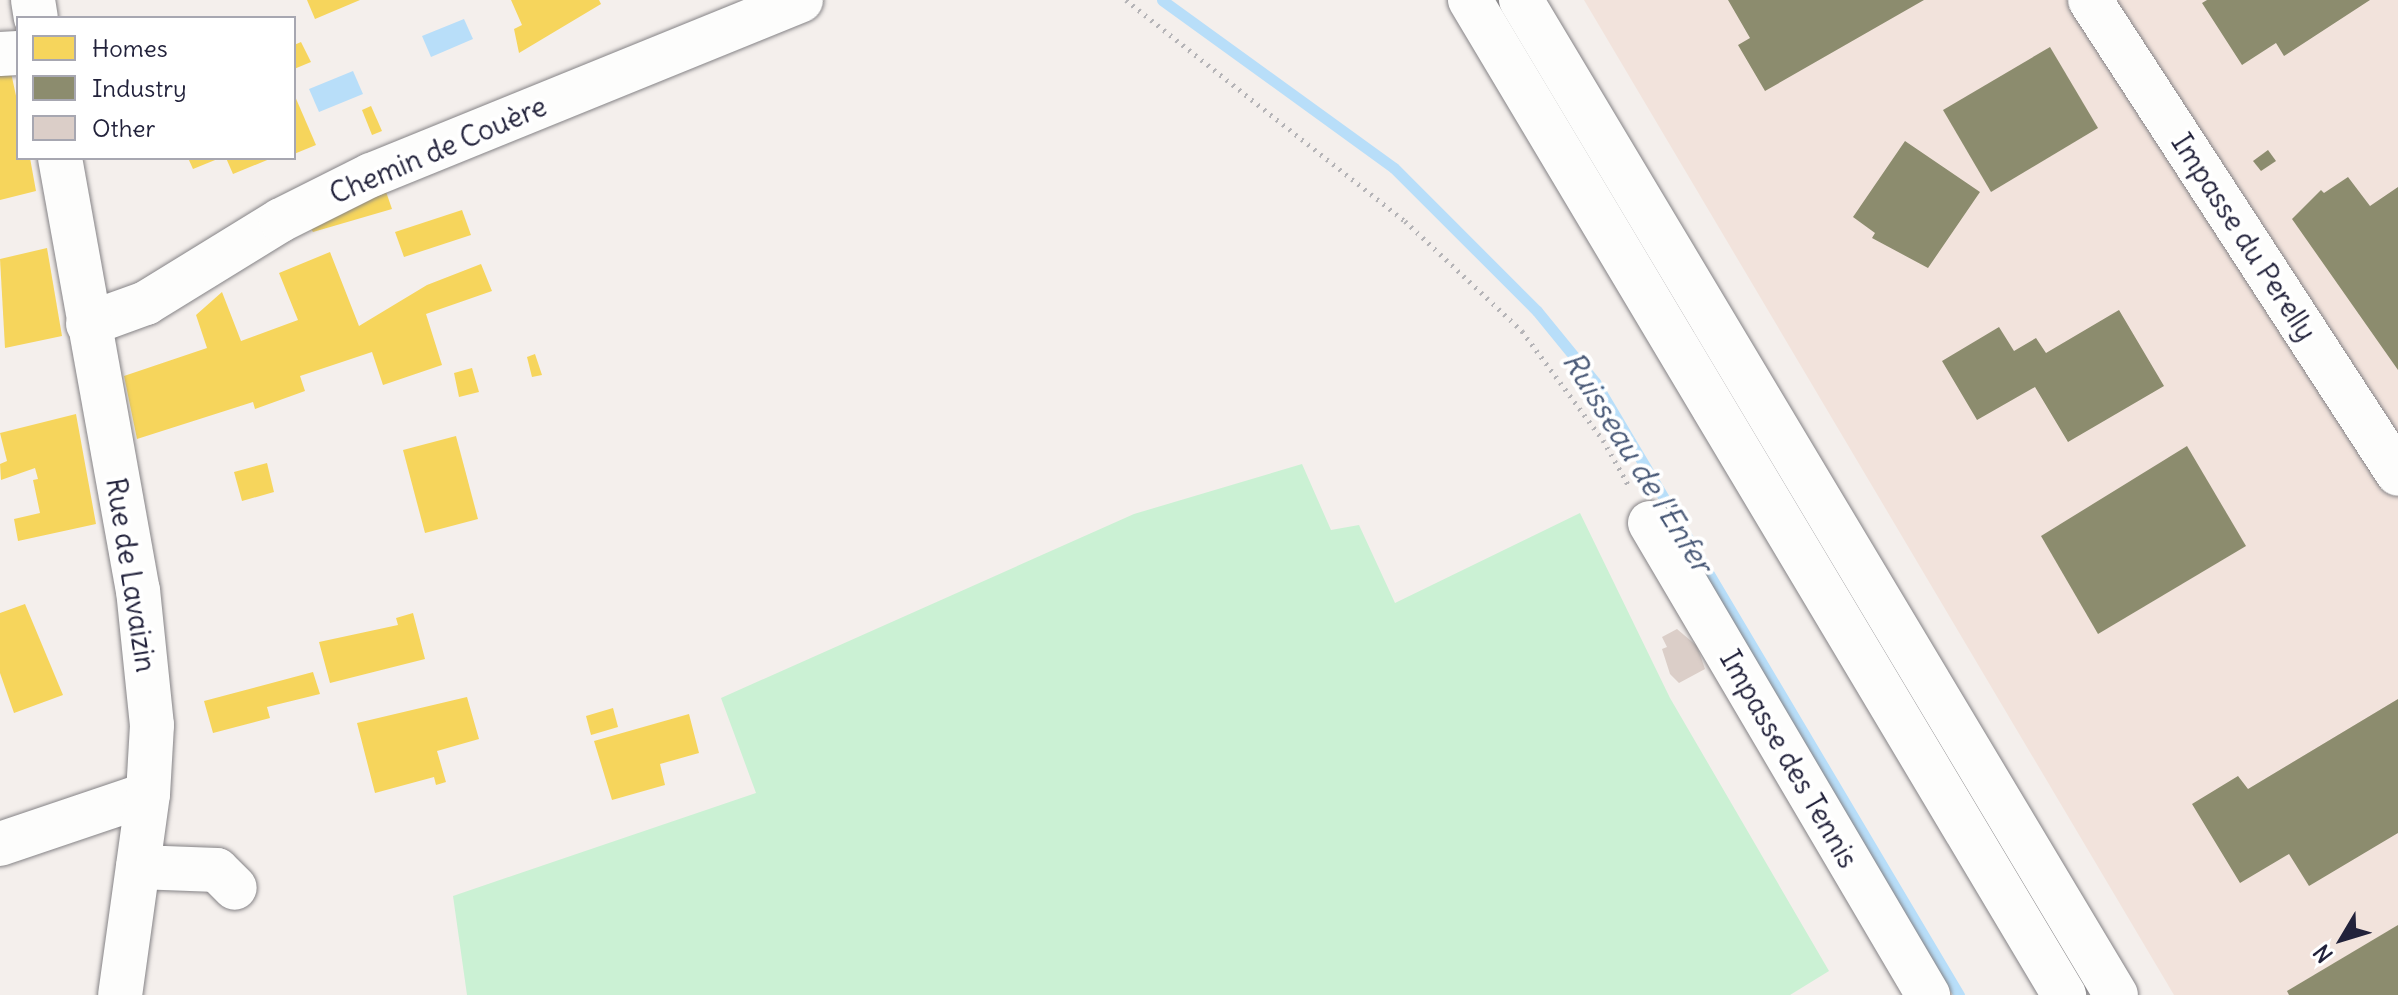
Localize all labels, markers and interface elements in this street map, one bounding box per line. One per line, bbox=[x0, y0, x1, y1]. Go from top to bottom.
legend bbox=[16, 16, 296, 160]
text: Homes bbox=[92, 33, 168, 63]
text: Industry bbox=[92, 73, 187, 103]
street label: Chemin de Couère bbox=[325, 89, 551, 211]
text: Other bbox=[92, 113, 155, 143]
street label: Impasse du Perelly bbox=[2164, 127, 2324, 347]
water label: Ruisseau de l'Enfer bbox=[1556, 345, 1720, 579]
street label: Rue de Lavaizin bbox=[99, 475, 163, 675]
street label: Impasse des Tennis bbox=[1713, 644, 1865, 874]
north arrow bbox=[2302, 899, 2382, 979]
text: N bbox=[2307, 939, 2339, 968]

